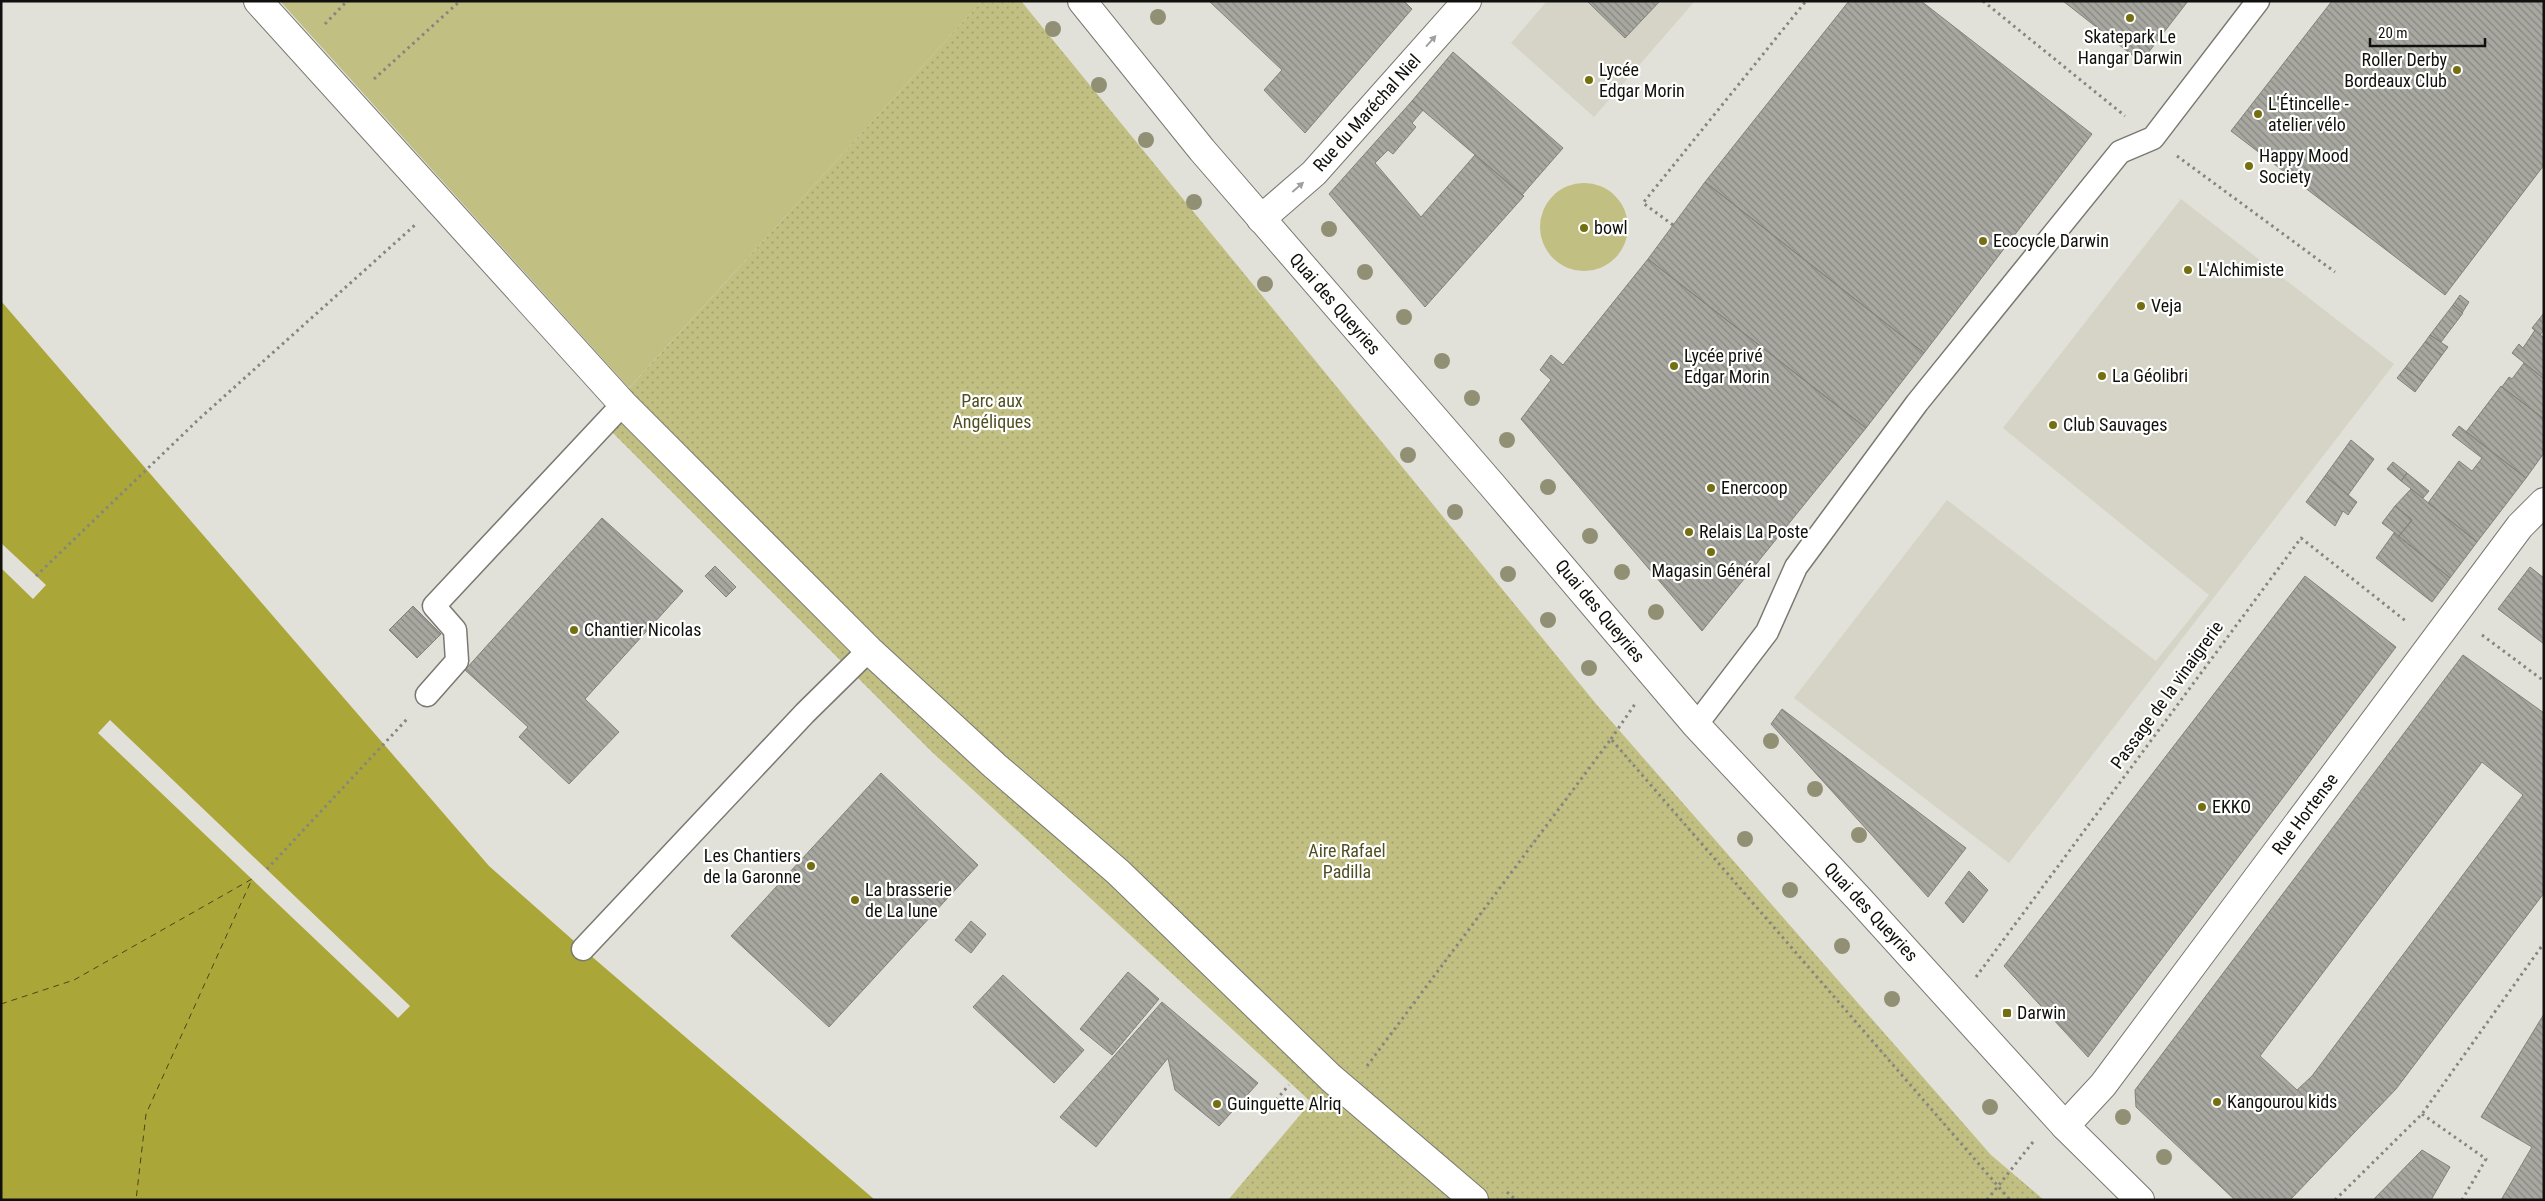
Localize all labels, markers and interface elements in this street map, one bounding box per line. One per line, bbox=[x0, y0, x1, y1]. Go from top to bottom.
marker: Skatepark Le Hangar Darwin bbox=[2124, 12, 2136, 24]
scale bar bbox=[2370, 15, 2485, 47]
text: 20 m bbox=[2378, 24, 2408, 42]
place label: Skatepark Le Hangar Darwin bbox=[2078, 26, 2182, 68]
one-way arrow bbox=[1426, 35, 1437, 48]
place label: Roller Derby Bordeaux Club bbox=[2344, 49, 2447, 91]
street label: Rue du Maréchal Niel bbox=[1309, 50, 1425, 176]
place label: Lycée Edgar Morin bbox=[1599, 59, 1685, 101]
marker: Roller Derby Bordeaux Club bbox=[2451, 64, 2463, 76]
marker: Lycée Edgar Morin bbox=[1583, 74, 1595, 86]
place label: L'Étincelle - atelier vélo bbox=[2268, 93, 2349, 135]
marker: L'Étincelle - atelier vélo bbox=[2252, 108, 2264, 120]
place label: Happy Mood Society bbox=[2259, 145, 2349, 187]
marker: Happy Mood Society bbox=[2243, 160, 2255, 172]
one-way arrow bbox=[1292, 182, 1304, 193]
place label: bowl bbox=[1594, 217, 1628, 238]
marker: bowl bbox=[1578, 222, 1590, 234]
place label: Ecocycle Darwin bbox=[1993, 230, 2109, 251]
marker: Ecocycle Darwin bbox=[1977, 235, 1989, 247]
street label: Quai des Queyries bbox=[1286, 249, 1385, 359]
place label: L'Alchimiste bbox=[2198, 259, 2284, 280]
marker: L'Alchimiste bbox=[2182, 264, 2194, 276]
place label: Veja bbox=[2151, 295, 2182, 316]
marker: Veja bbox=[2135, 300, 2147, 312]
place label: Lycée privé Edgar Morin bbox=[1684, 345, 1770, 387]
marker: Lycée privé Edgar Morin bbox=[1668, 360, 1680, 372]
place label: La Géolibri bbox=[2112, 365, 2188, 386]
marker: La Géolibri bbox=[2096, 370, 2108, 382]
park label: Parc aux Angéliques bbox=[952, 390, 1032, 432]
place label: Club Sauvages bbox=[2063, 414, 2167, 435]
marker: Club Sauvages bbox=[2047, 419, 2059, 431]
place label: Enercoop bbox=[1721, 477, 1788, 498]
marker: Enercoop bbox=[1705, 482, 1717, 494]
place label: Relais La Poste bbox=[1699, 521, 1808, 542]
marker: Relais La Poste bbox=[1683, 526, 1695, 538]
marker: Magasin Général bbox=[1705, 546, 1717, 558]
street label: Quai des Queyries bbox=[1551, 555, 1649, 666]
place label: Magasin Général bbox=[1651, 560, 1771, 581]
street label: Passage de la vinaigrerie bbox=[2106, 617, 2227, 773]
place label: Chantier Nicolas bbox=[584, 619, 701, 640]
marker: Chantier Nicolas bbox=[568, 624, 580, 636]
street label: Rue Hortense bbox=[2267, 769, 2342, 858]
place label: EKKO bbox=[2212, 796, 2251, 817]
marker: EKKO bbox=[2196, 801, 2208, 813]
park label: Aire Rafael Padilla bbox=[1308, 840, 1386, 882]
place label: Les Chantiers de la Garonne bbox=[703, 845, 801, 887]
street label: Quai des Queyries bbox=[1820, 858, 1923, 966]
marker: Les Chantiers de la Garonne bbox=[805, 860, 817, 872]
place label: La brasserie de La lune bbox=[865, 879, 952, 921]
marker: La brasserie de La lune bbox=[849, 894, 861, 906]
place label: Darwin bbox=[2017, 1002, 2066, 1023]
marker: Darwin bbox=[2001, 1007, 2013, 1019]
place label: Kangourou kids bbox=[2227, 1091, 2337, 1112]
place label: Guinguette Alriq bbox=[1227, 1093, 1342, 1114]
marker: Kangourou kids bbox=[2211, 1096, 2223, 1108]
marker: Guinguette Alriq bbox=[1211, 1098, 1223, 1110]

